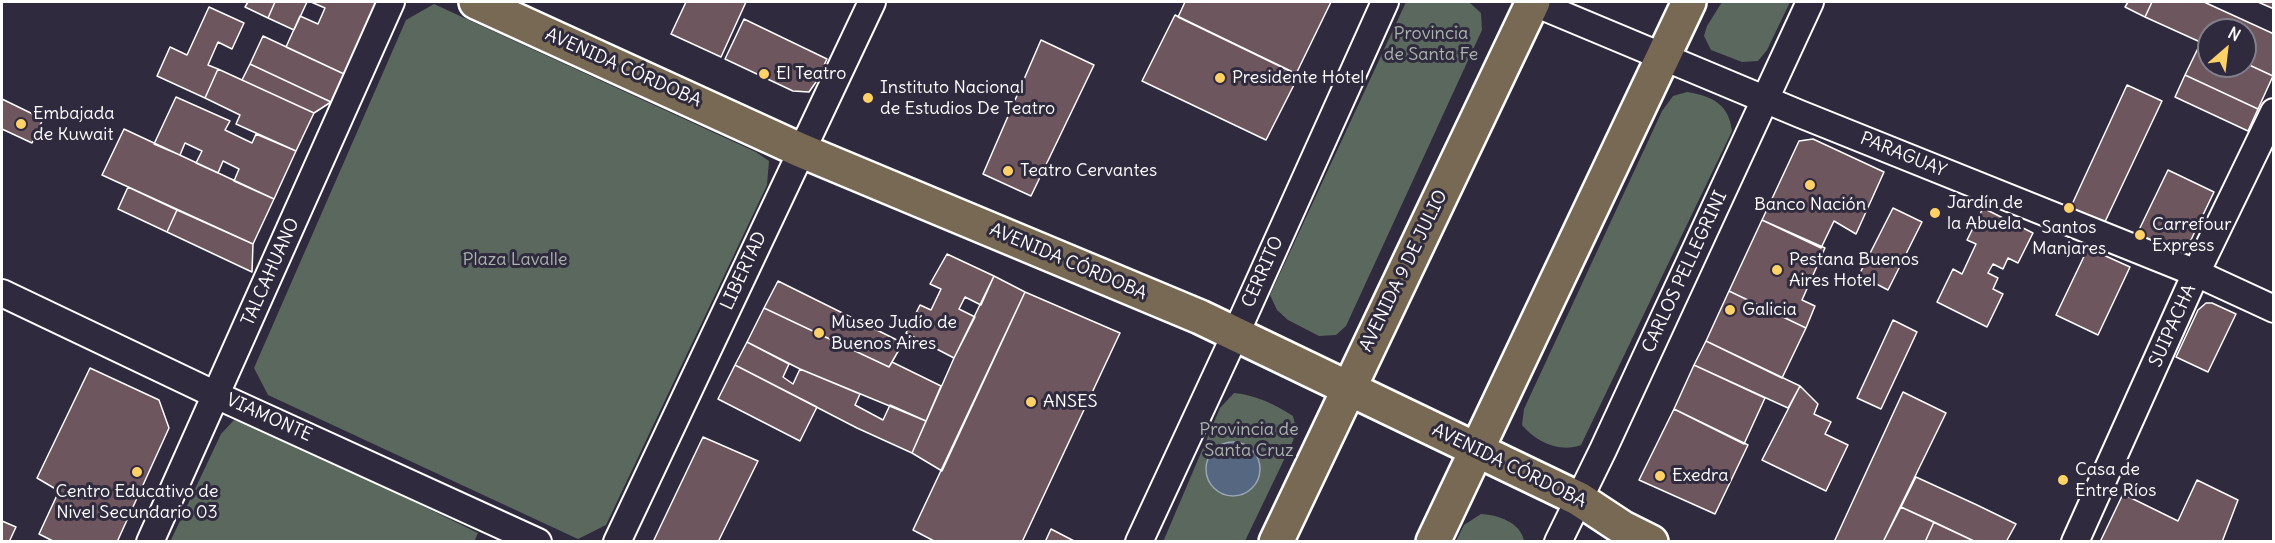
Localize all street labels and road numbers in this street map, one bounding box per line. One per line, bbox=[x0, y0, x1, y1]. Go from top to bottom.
street label: AVENIDA CÓRDOBA bbox=[542, 24, 704, 112]
street label: PARAGUAY bbox=[1857, 128, 1949, 182]
street label: AVENIDA 9 DE JULIO bbox=[1356, 187, 1452, 355]
street label: CARLOS PELLEGRINI bbox=[1638, 188, 1732, 356]
street label: TALCAHUANO bbox=[238, 215, 304, 329]
street label: AVENIDA CÓRDOBA bbox=[986, 219, 1150, 305]
street label: LIBERTAD bbox=[716, 228, 772, 314]
street label: CERRITO bbox=[1238, 233, 1288, 311]
street label: SUIPACHA bbox=[2145, 281, 2201, 371]
street label: VIAMONTE bbox=[223, 389, 315, 447]
street label: AVENIDA CÓRDOBA bbox=[1428, 419, 1590, 513]

